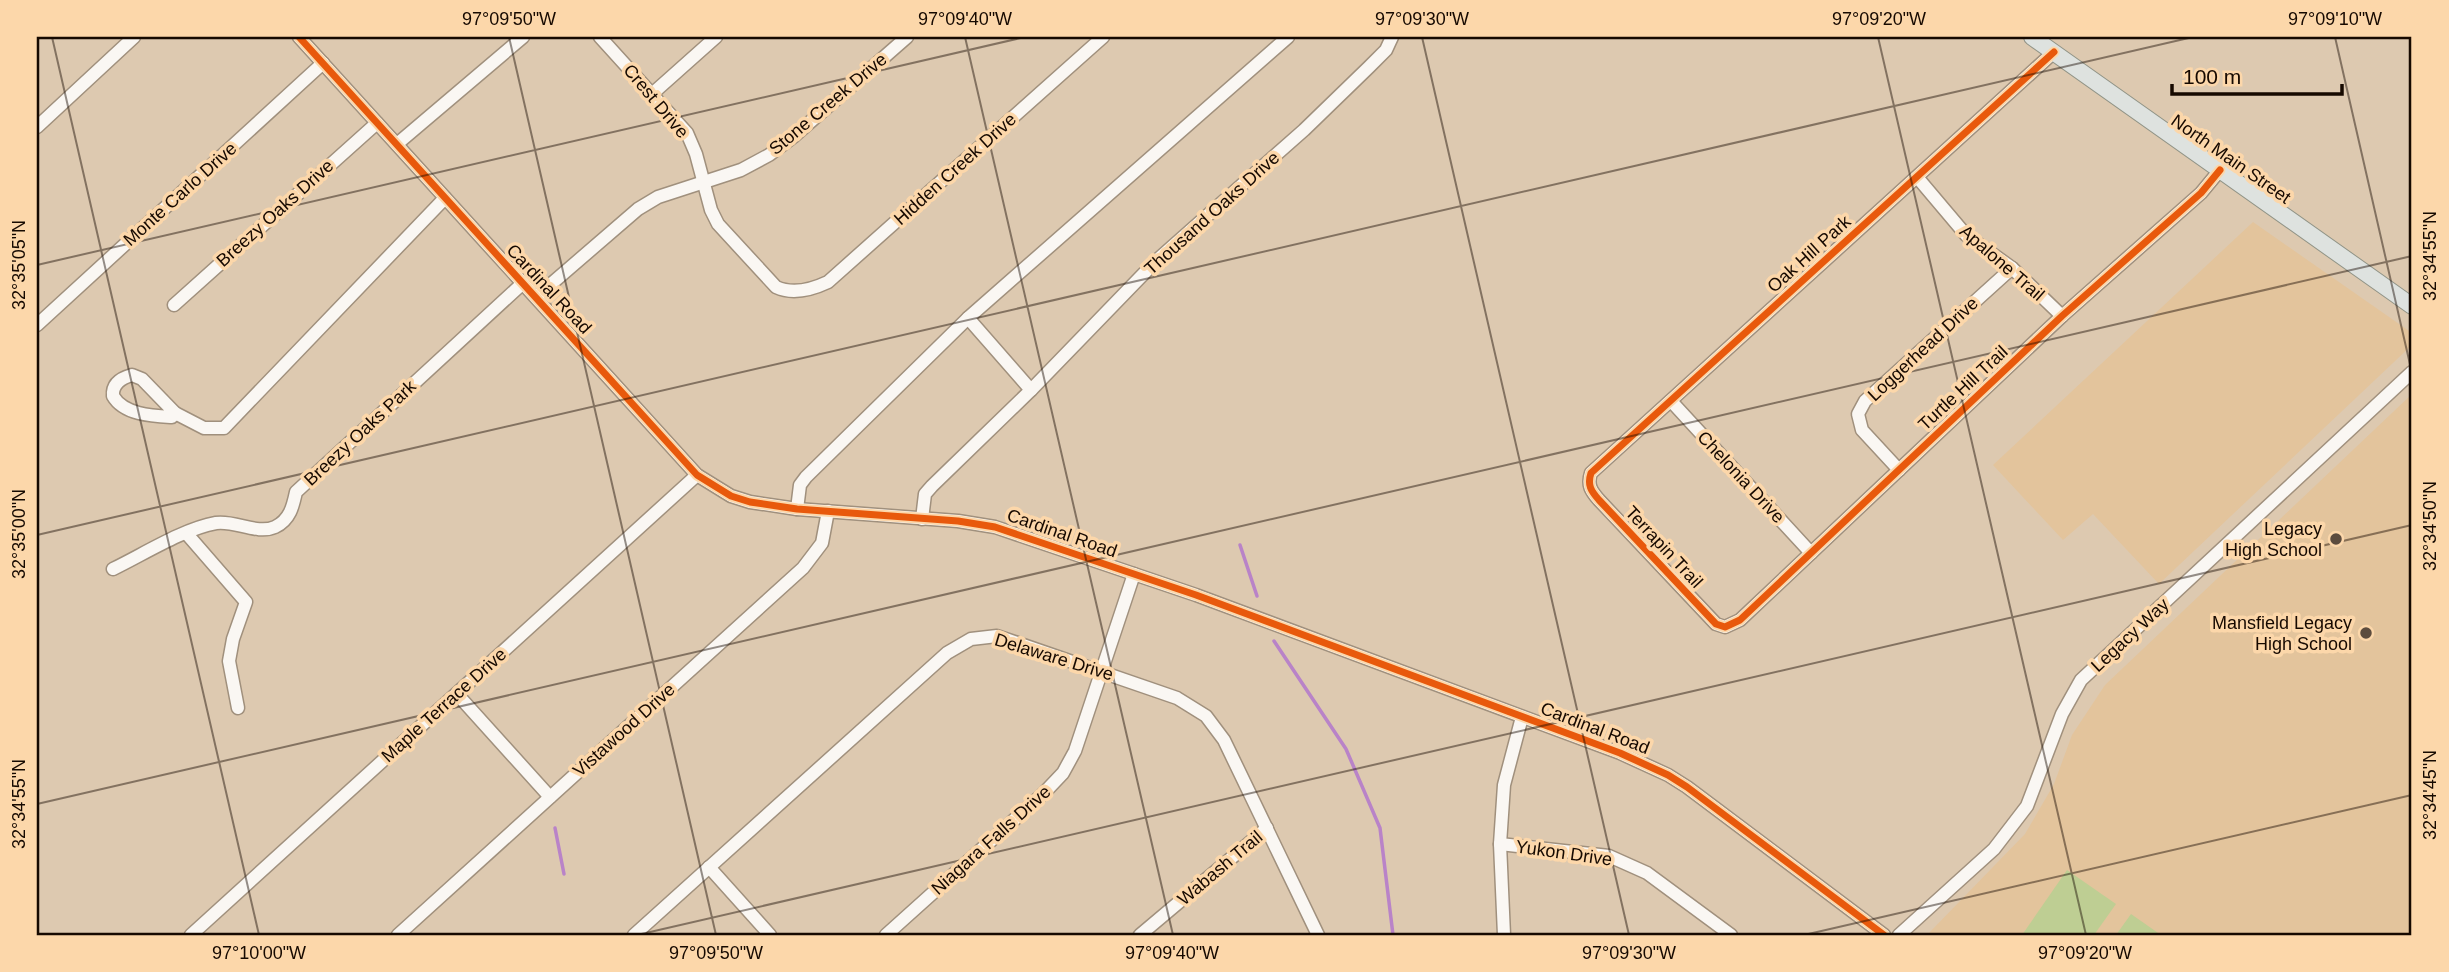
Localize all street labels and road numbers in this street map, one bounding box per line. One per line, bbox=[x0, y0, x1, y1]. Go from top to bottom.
street label: Stone Creek Drive bbox=[765, 49, 891, 159]
street label: Crest Drive bbox=[619, 60, 693, 142]
street label: Hidden Creek Drive bbox=[890, 109, 1020, 229]
street label: North Main Street bbox=[2167, 110, 2295, 208]
street label: Monte Carlo Drive bbox=[119, 138, 241, 250]
street label: Thousand Oaks Drive bbox=[1141, 147, 1283, 279]
street label: Breezy Oaks Drive bbox=[213, 155, 337, 271]
street label: Oak Hill Park bbox=[1763, 211, 1855, 297]
street label: Apalone Trail bbox=[1956, 221, 2048, 305]
street label: Cardinal Road bbox=[502, 240, 596, 338]
street label: Loggerhead Drive bbox=[1864, 293, 1982, 405]
street label: Turtle Hill Trail bbox=[1914, 342, 2012, 434]
street label: Breezy Oaks Park bbox=[300, 376, 421, 490]
street label: Chelonia Drive bbox=[1693, 427, 1789, 527]
street label: Terrapin Trail bbox=[1621, 502, 1707, 592]
street label: Cardinal Road bbox=[1004, 505, 1120, 561]
street label: Legacy Way bbox=[2087, 594, 2173, 676]
street label: Delaware Drive bbox=[992, 629, 1116, 685]
street label: Maple Terrace Drive bbox=[378, 644, 510, 766]
street label: Vistawood Drive bbox=[569, 679, 679, 781]
street label: Cardinal Road bbox=[1538, 698, 1652, 758]
street label: Niagara Falls Drive bbox=[927, 781, 1055, 899]
street label: Wabash Trail bbox=[1174, 827, 1266, 909]
street label: Yukon Drive bbox=[1515, 836, 1613, 870]

